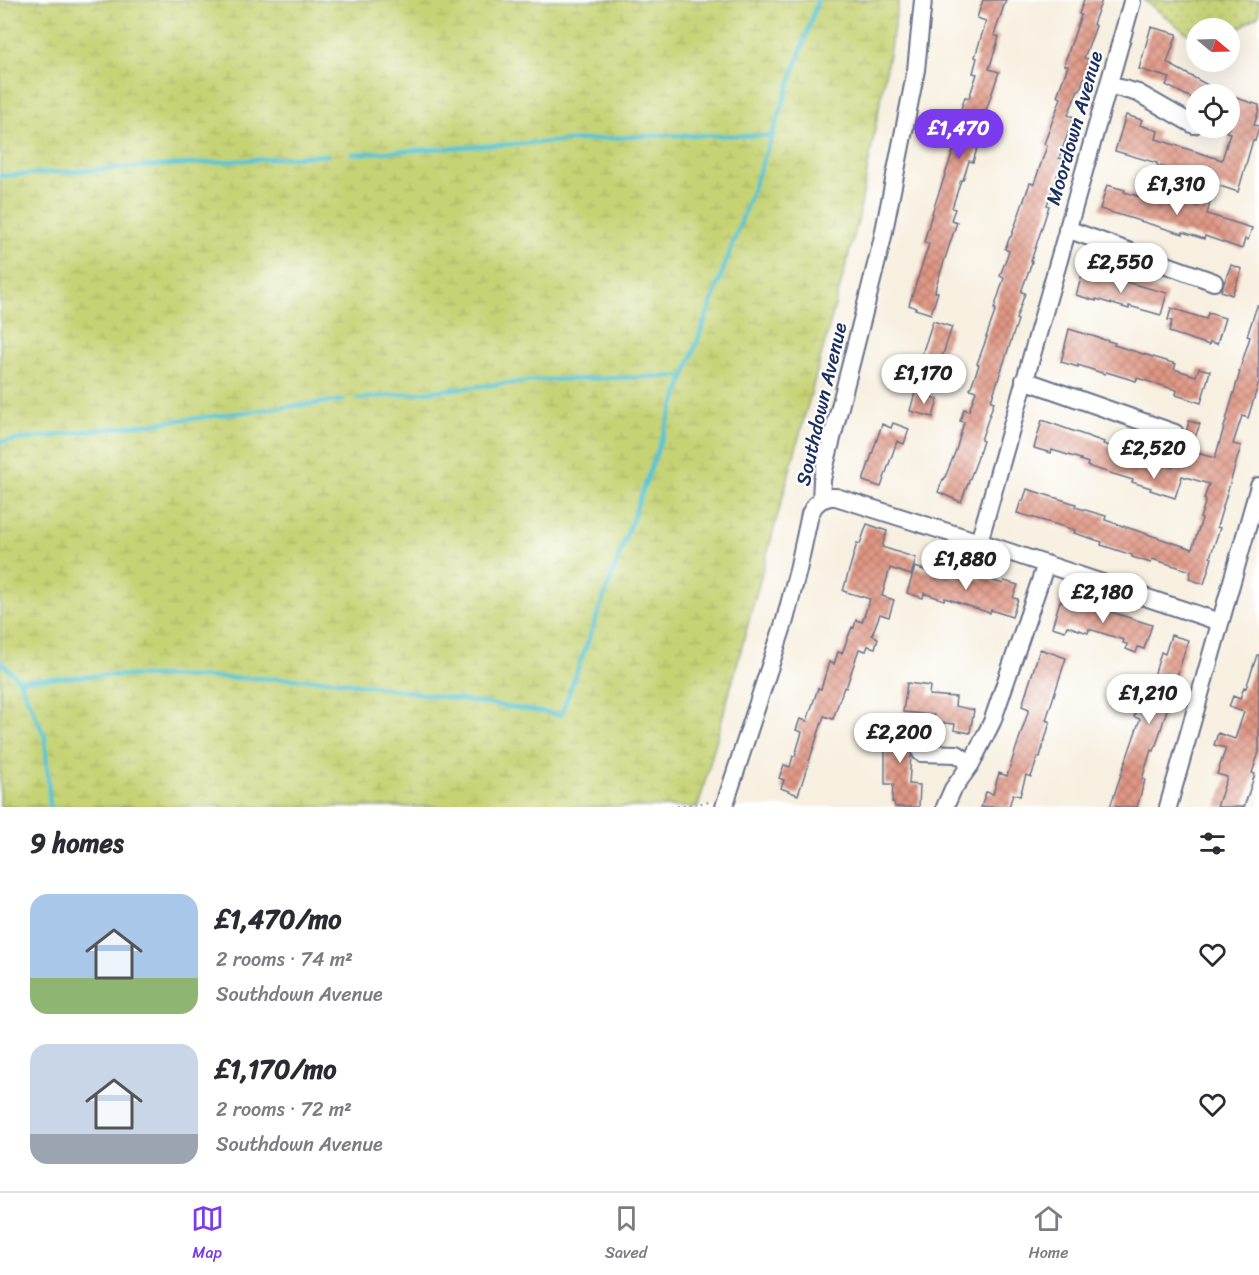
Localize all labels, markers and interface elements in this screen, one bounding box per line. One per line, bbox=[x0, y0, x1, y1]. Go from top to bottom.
north arrow bbox=[1186, 18, 1240, 72]
map controls bbox=[1186, 18, 1240, 138]
street label: Moordown Avenue bbox=[1036, 47, 1113, 209]
button: locate bbox=[1186, 84, 1240, 138]
pin: £1,470 bbox=[910, 109, 1008, 160]
text: £1,470 bbox=[928, 111, 990, 146]
pin: £1,310 bbox=[1128, 165, 1226, 216]
text: £1,310 bbox=[1149, 167, 1205, 202]
pin: £2,550 bbox=[1072, 243, 1170, 294]
text: £2,550 bbox=[1089, 245, 1153, 280]
street label: Southdown Avenue bbox=[786, 319, 857, 489]
pin: £1,170 bbox=[875, 354, 973, 405]
text: £1,170 bbox=[895, 356, 953, 391]
pin: £2,520 bbox=[1105, 429, 1203, 480]
text: £2,520 bbox=[1122, 431, 1186, 466]
pin: £1,880 bbox=[917, 540, 1015, 591]
text: £1,880 bbox=[935, 542, 997, 577]
pin: £2,180 bbox=[1054, 573, 1152, 624]
text: £2,180 bbox=[1073, 575, 1133, 610]
pin: £1,210 bbox=[1100, 674, 1198, 725]
text: £1,210 bbox=[1120, 676, 1178, 711]
pin: £2,200 bbox=[851, 713, 949, 764]
text: £2,200 bbox=[868, 715, 932, 750]
text: 9 homes bbox=[30, 820, 124, 866]
icon: filters bbox=[1196, 827, 1229, 860]
text: £1,470/mo bbox=[216, 896, 342, 942]
icon: home bbox=[78, 918, 150, 990]
icon: heart bbox=[1196, 938, 1229, 971]
text: 2 rooms · 74 m² bbox=[216, 942, 353, 977]
text: Southdown Avenue bbox=[216, 977, 383, 1012]
text: £1,170/mo bbox=[216, 1046, 336, 1092]
icon: home bbox=[78, 1068, 150, 1140]
icon: heart bbox=[1196, 1088, 1229, 1121]
text: 2 rooms · 72 m² bbox=[216, 1092, 352, 1127]
text: Southdown Avenue bbox=[216, 1127, 383, 1162]
tab: Map bbox=[191, 1202, 224, 1267]
tab: Saved bbox=[605, 1202, 647, 1267]
tab: Home bbox=[1028, 1202, 1068, 1267]

